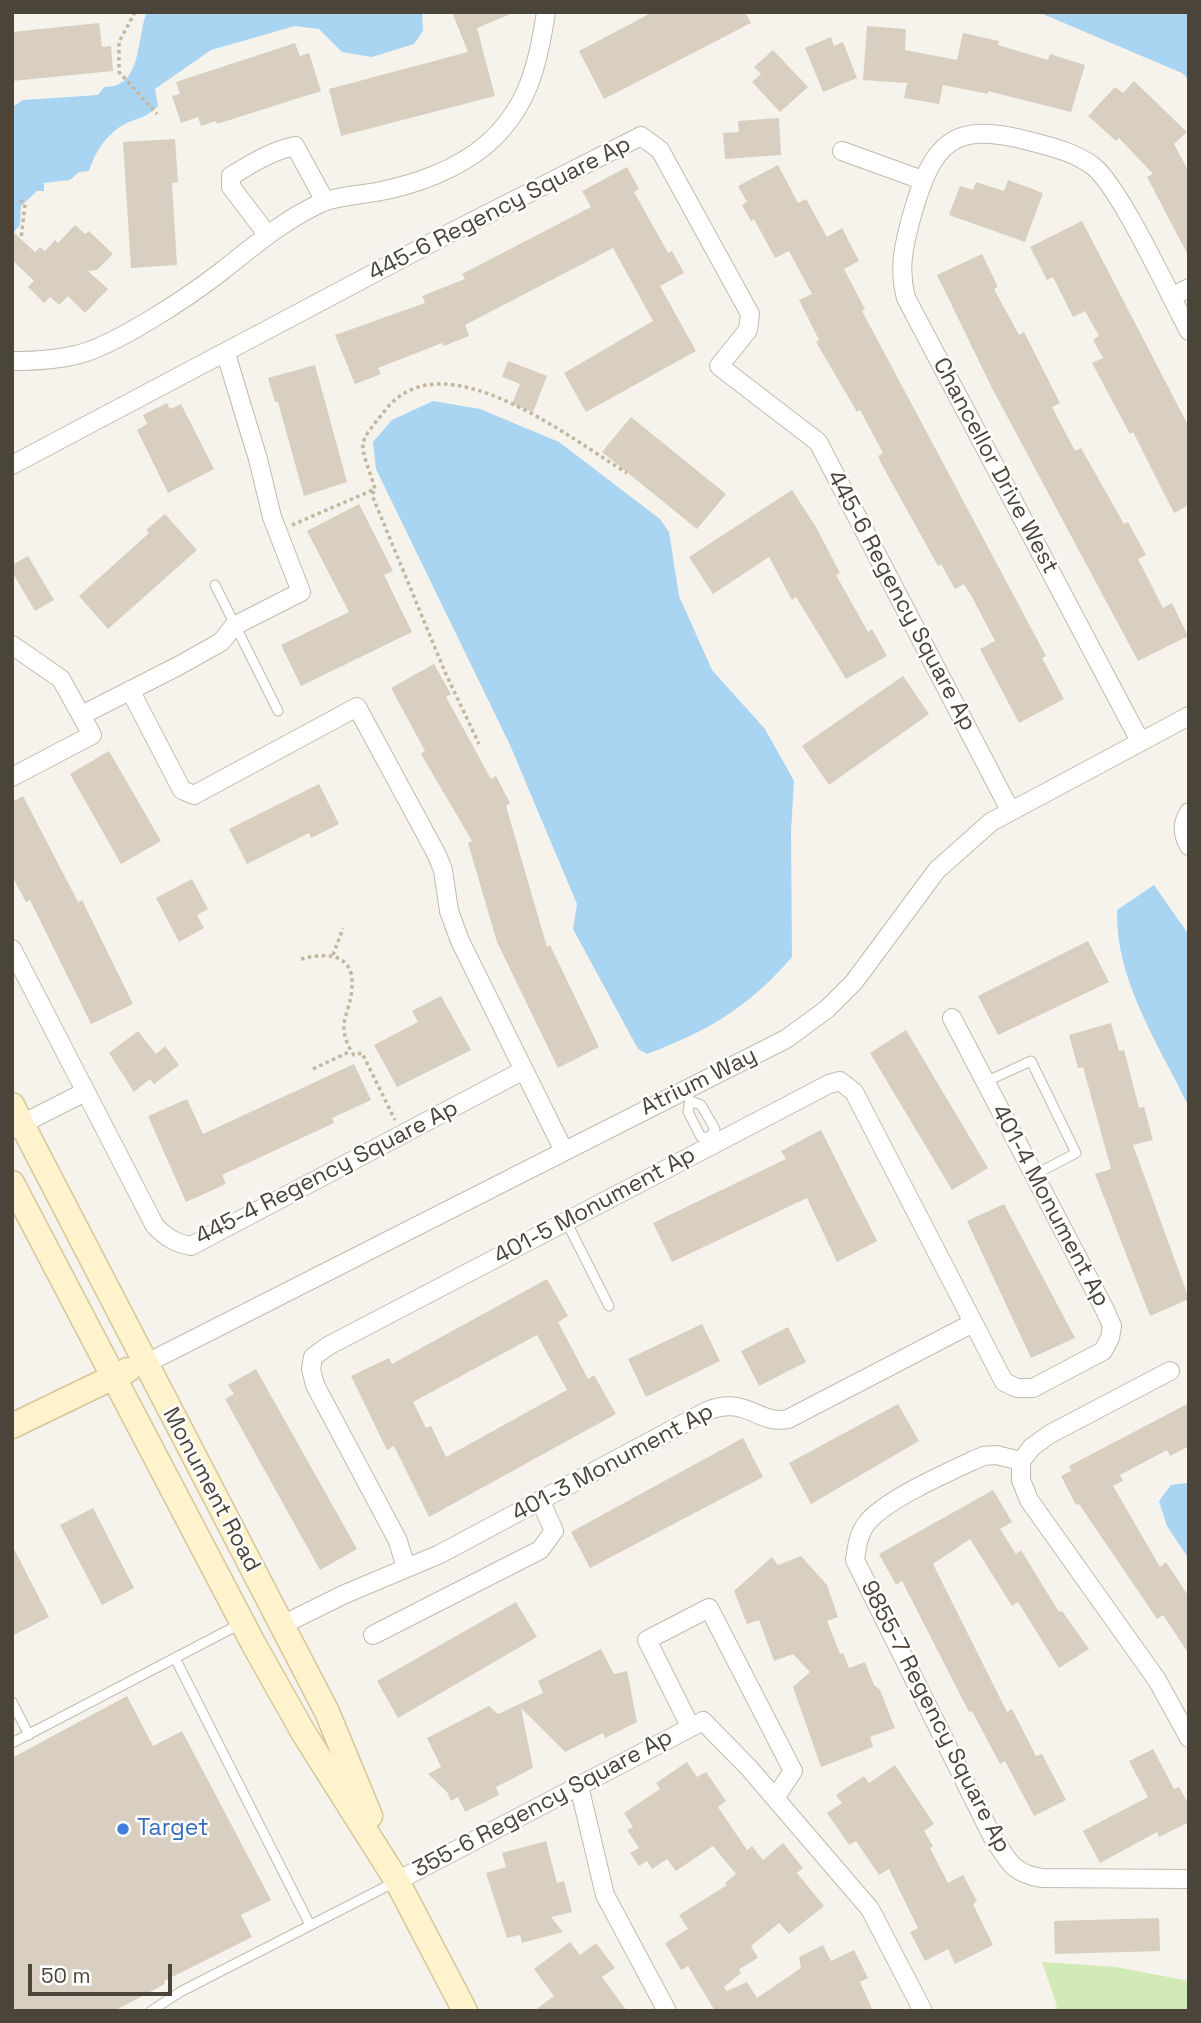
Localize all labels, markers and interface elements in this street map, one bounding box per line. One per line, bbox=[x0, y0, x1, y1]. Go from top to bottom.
street label: 445-6 Regency Square Ap bbox=[364, 131, 636, 287]
street label: Chancellor Drive West bbox=[926, 353, 1064, 579]
street label: 445-6 Regency Square Ap bbox=[821, 466, 981, 736]
street label: Atrium Way bbox=[637, 1042, 761, 1122]
street label: 445-4 Regency Square Ap bbox=[191, 1095, 463, 1251]
street label: 401-4 Monument Ap bbox=[985, 1100, 1115, 1312]
street label: 401-5 Monument Ap bbox=[490, 1141, 700, 1271]
street label: 401-3 Monument Ap bbox=[508, 1398, 718, 1528]
street label: Monument Road bbox=[156, 1403, 266, 1577]
street label: 9855-7 Regency Square Ap bbox=[854, 1576, 1016, 1858]
street label: 355-6 Regency Square Ap bbox=[409, 1724, 677, 1884]
place label: Target bbox=[137, 1815, 209, 1843]
marker: Target bbox=[115, 1821, 131, 1837]
scale bar bbox=[32, 1950, 175, 1994]
text: 50 m bbox=[41, 1962, 91, 1989]

